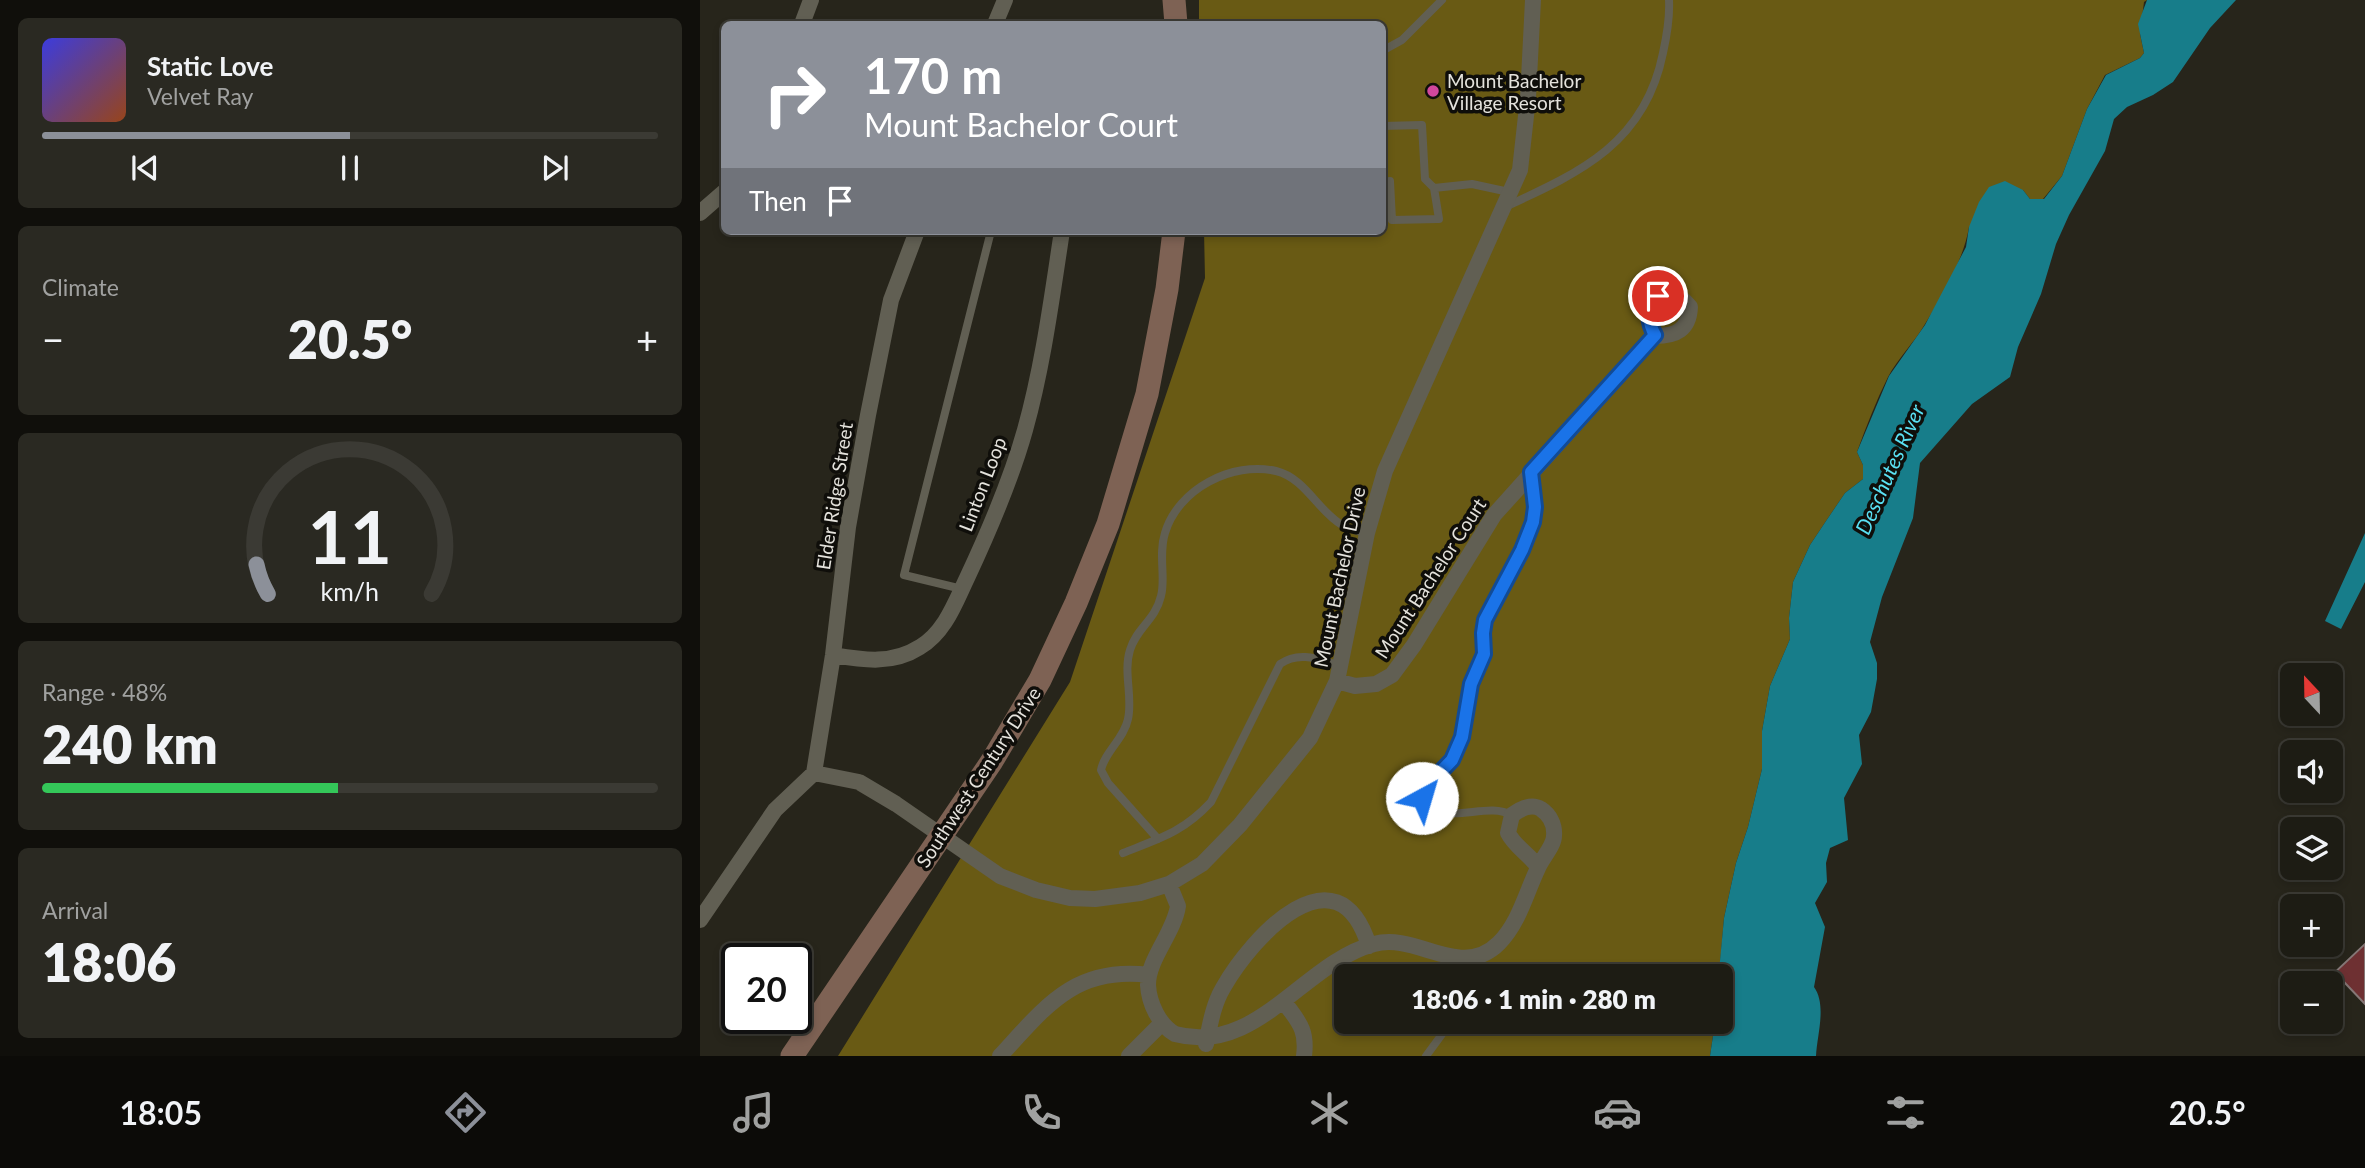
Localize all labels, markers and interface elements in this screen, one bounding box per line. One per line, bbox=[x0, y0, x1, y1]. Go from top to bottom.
text: 170 m bbox=[864, 46, 1002, 104]
icon: right bbox=[749, 49, 840, 140]
text: Static Love bbox=[147, 50, 274, 82]
place label: Mount Bachelor Village Resort bbox=[1447, 69, 1581, 114]
text: Velvet Ray bbox=[147, 82, 253, 110]
marker: Mount Bachelor Village Resort bbox=[1425, 83, 1441, 99]
text: Mount Bachelor Court bbox=[864, 105, 1178, 144]
icon: previous bbox=[126, 149, 164, 187]
icon: pause bbox=[331, 149, 369, 187]
icon: next bbox=[536, 149, 574, 187]
icon: arrive bbox=[821, 182, 859, 220]
text: Then bbox=[749, 185, 807, 217]
pin bbox=[1628, 266, 1688, 326]
text: Climate bbox=[42, 273, 119, 301]
icon: arrive bbox=[1639, 277, 1677, 315]
text: 20.5° bbox=[288, 308, 412, 370]
text: − bbox=[42, 316, 64, 362]
text: + bbox=[636, 316, 658, 362]
water label: Deschutes River bbox=[1849, 399, 1929, 538]
street label: Elder Ridge Street bbox=[811, 420, 857, 571]
street label: Linton Loop bbox=[954, 434, 1010, 534]
street label: Mount Bachelor Drive bbox=[1309, 485, 1369, 669]
text: 11 bbox=[308, 492, 392, 580]
street label: Mount Bachelor Court bbox=[1370, 493, 1490, 662]
text: km/h bbox=[321, 576, 379, 606]
north arrow bbox=[2280, 663, 2343, 726]
map controls bbox=[2280, 663, 2343, 1034]
text: Range · 48% bbox=[42, 678, 167, 706]
street label: Southwest Century Drive bbox=[911, 682, 1045, 872]
text: 240 km bbox=[42, 713, 218, 775]
button: sound bbox=[2280, 740, 2343, 803]
position arrow bbox=[1385, 761, 1459, 835]
button: layers bbox=[2280, 817, 2343, 880]
button: + bbox=[2280, 894, 2343, 957]
text: Arrival bbox=[42, 896, 108, 924]
text: 18:06 bbox=[42, 931, 176, 993]
speed limit sign: 20 bbox=[721, 943, 812, 1034]
button: − bbox=[2280, 971, 2343, 1034]
text: 18:06 · 1 min · 280 m bbox=[1411, 983, 1656, 1015]
icon: directions bbox=[441, 1088, 490, 1137]
icon: music bbox=[729, 1088, 778, 1137]
icon: phone bbox=[1017, 1088, 1066, 1137]
icon: climate bbox=[1305, 1088, 1354, 1137]
icon: car bbox=[1593, 1088, 1642, 1137]
icon: filters bbox=[1881, 1088, 1930, 1137]
text: 18:05 bbox=[119, 1093, 202, 1132]
text: 20.5° bbox=[2169, 1093, 2245, 1132]

